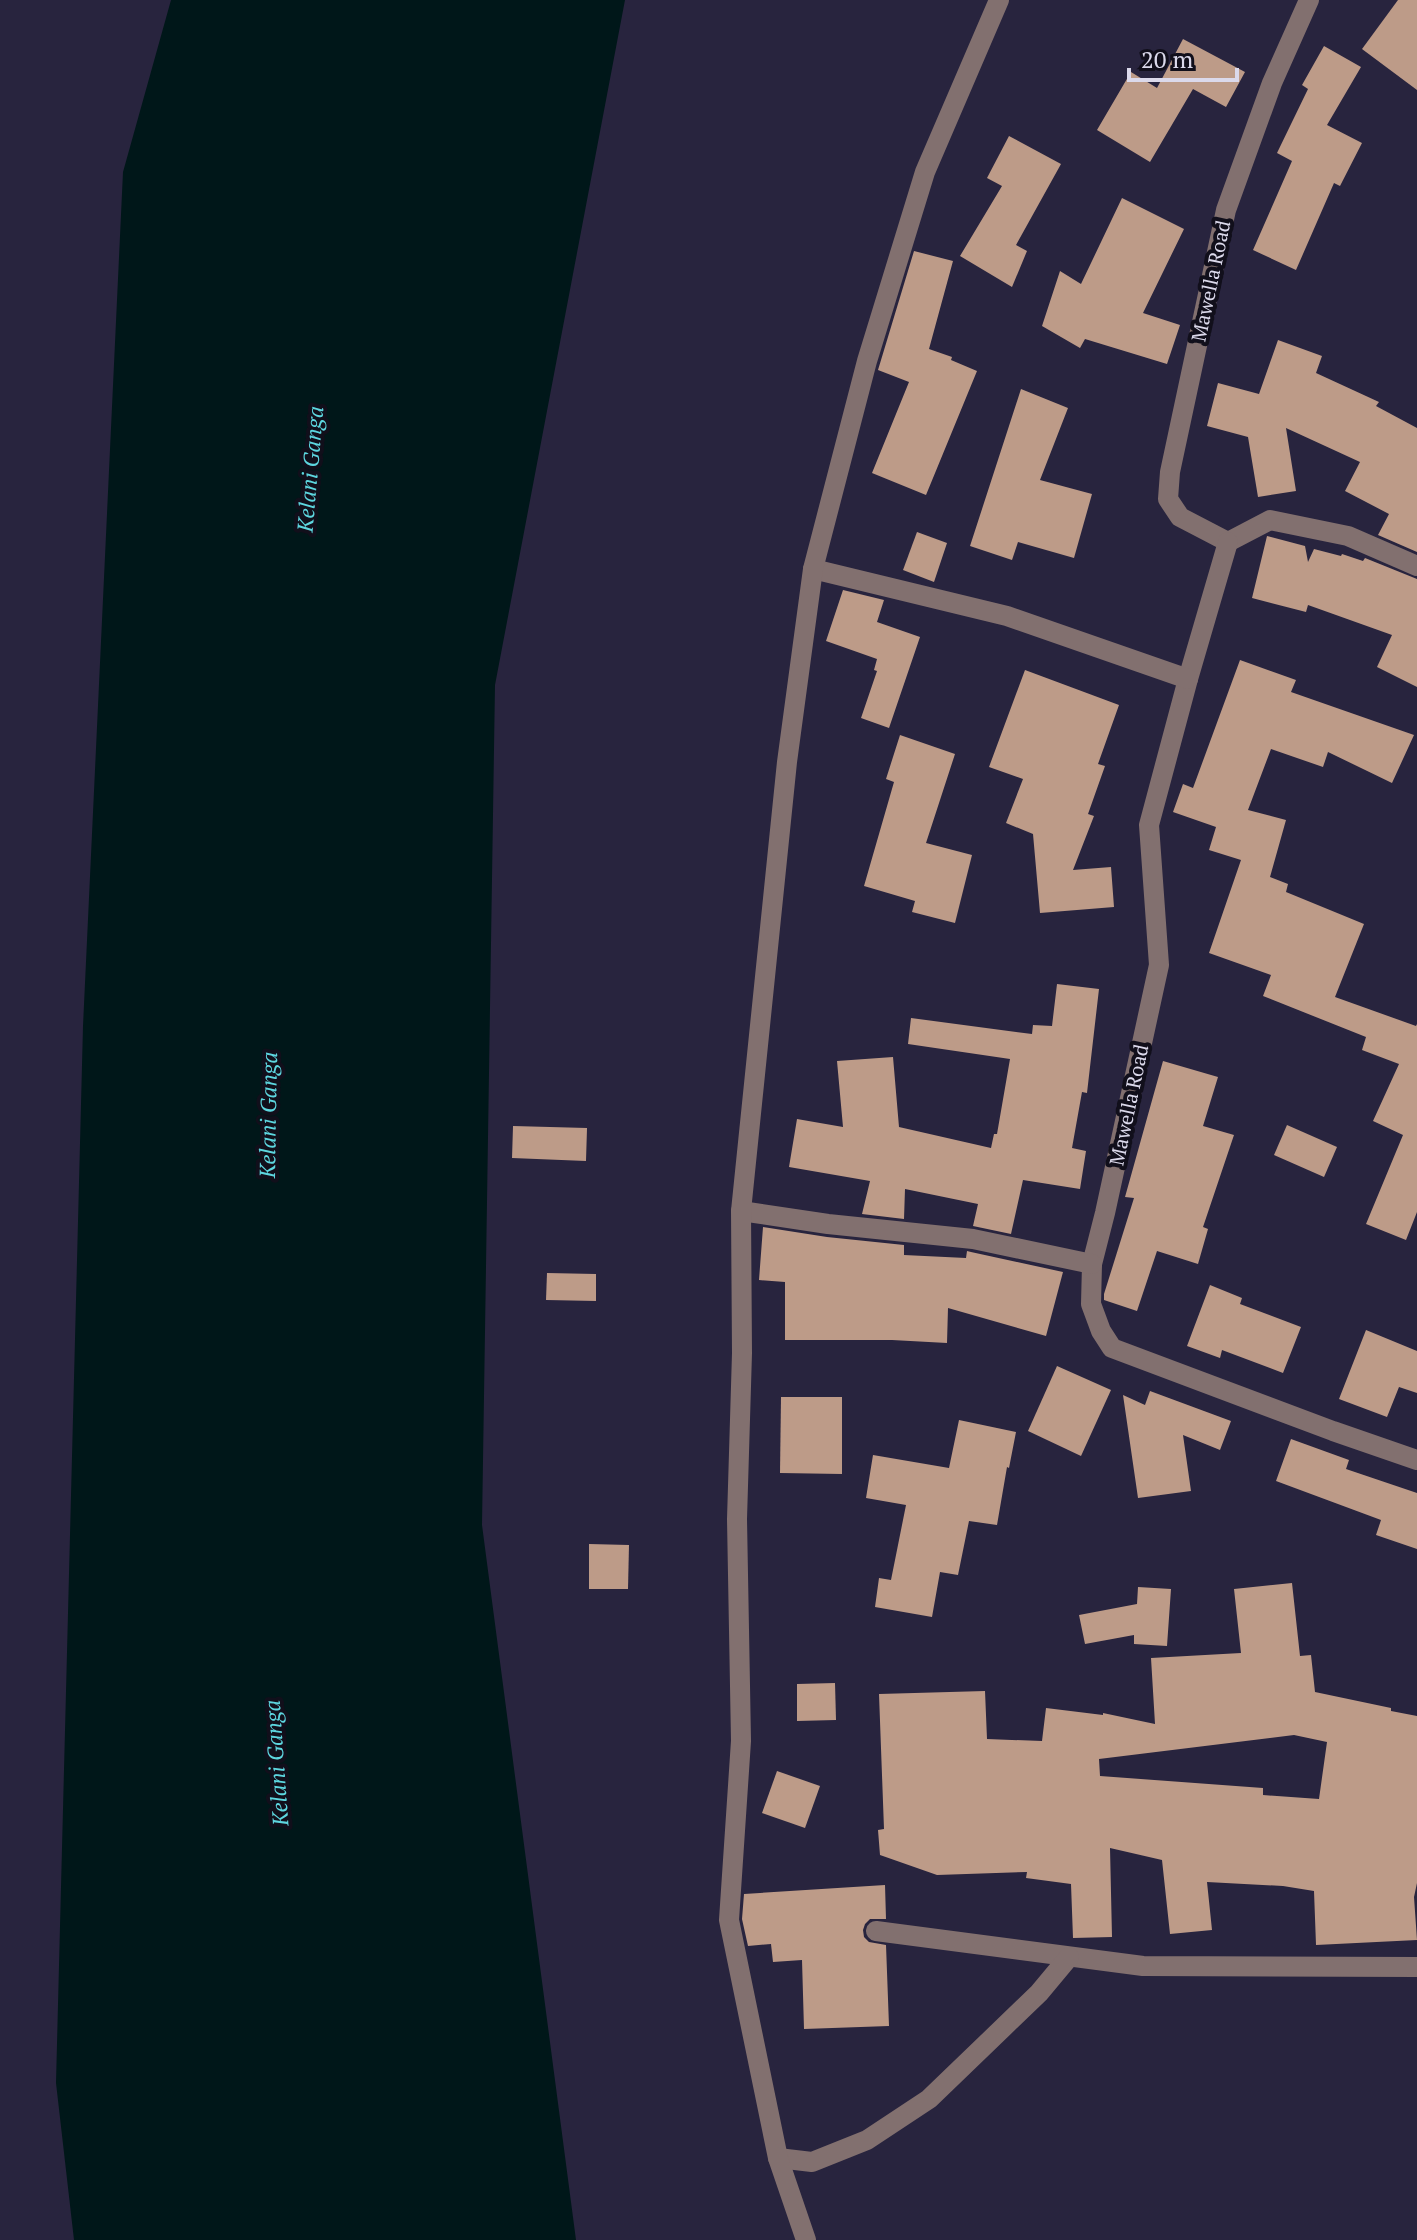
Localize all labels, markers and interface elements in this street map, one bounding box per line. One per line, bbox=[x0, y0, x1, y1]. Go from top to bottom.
scale bar bbox=[1129, 32, 1237, 82]
text: 20 m bbox=[1141, 43, 1193, 75]
street label: Mawella Road bbox=[1184, 218, 1237, 344]
water label: Kelani Ganga bbox=[289, 405, 329, 534]
street label: Mawella Road bbox=[1102, 1042, 1155, 1168]
water label: Kelani Ganga bbox=[252, 1052, 283, 1179]
water label: Kelani Ganga bbox=[257, 1699, 294, 1828]

